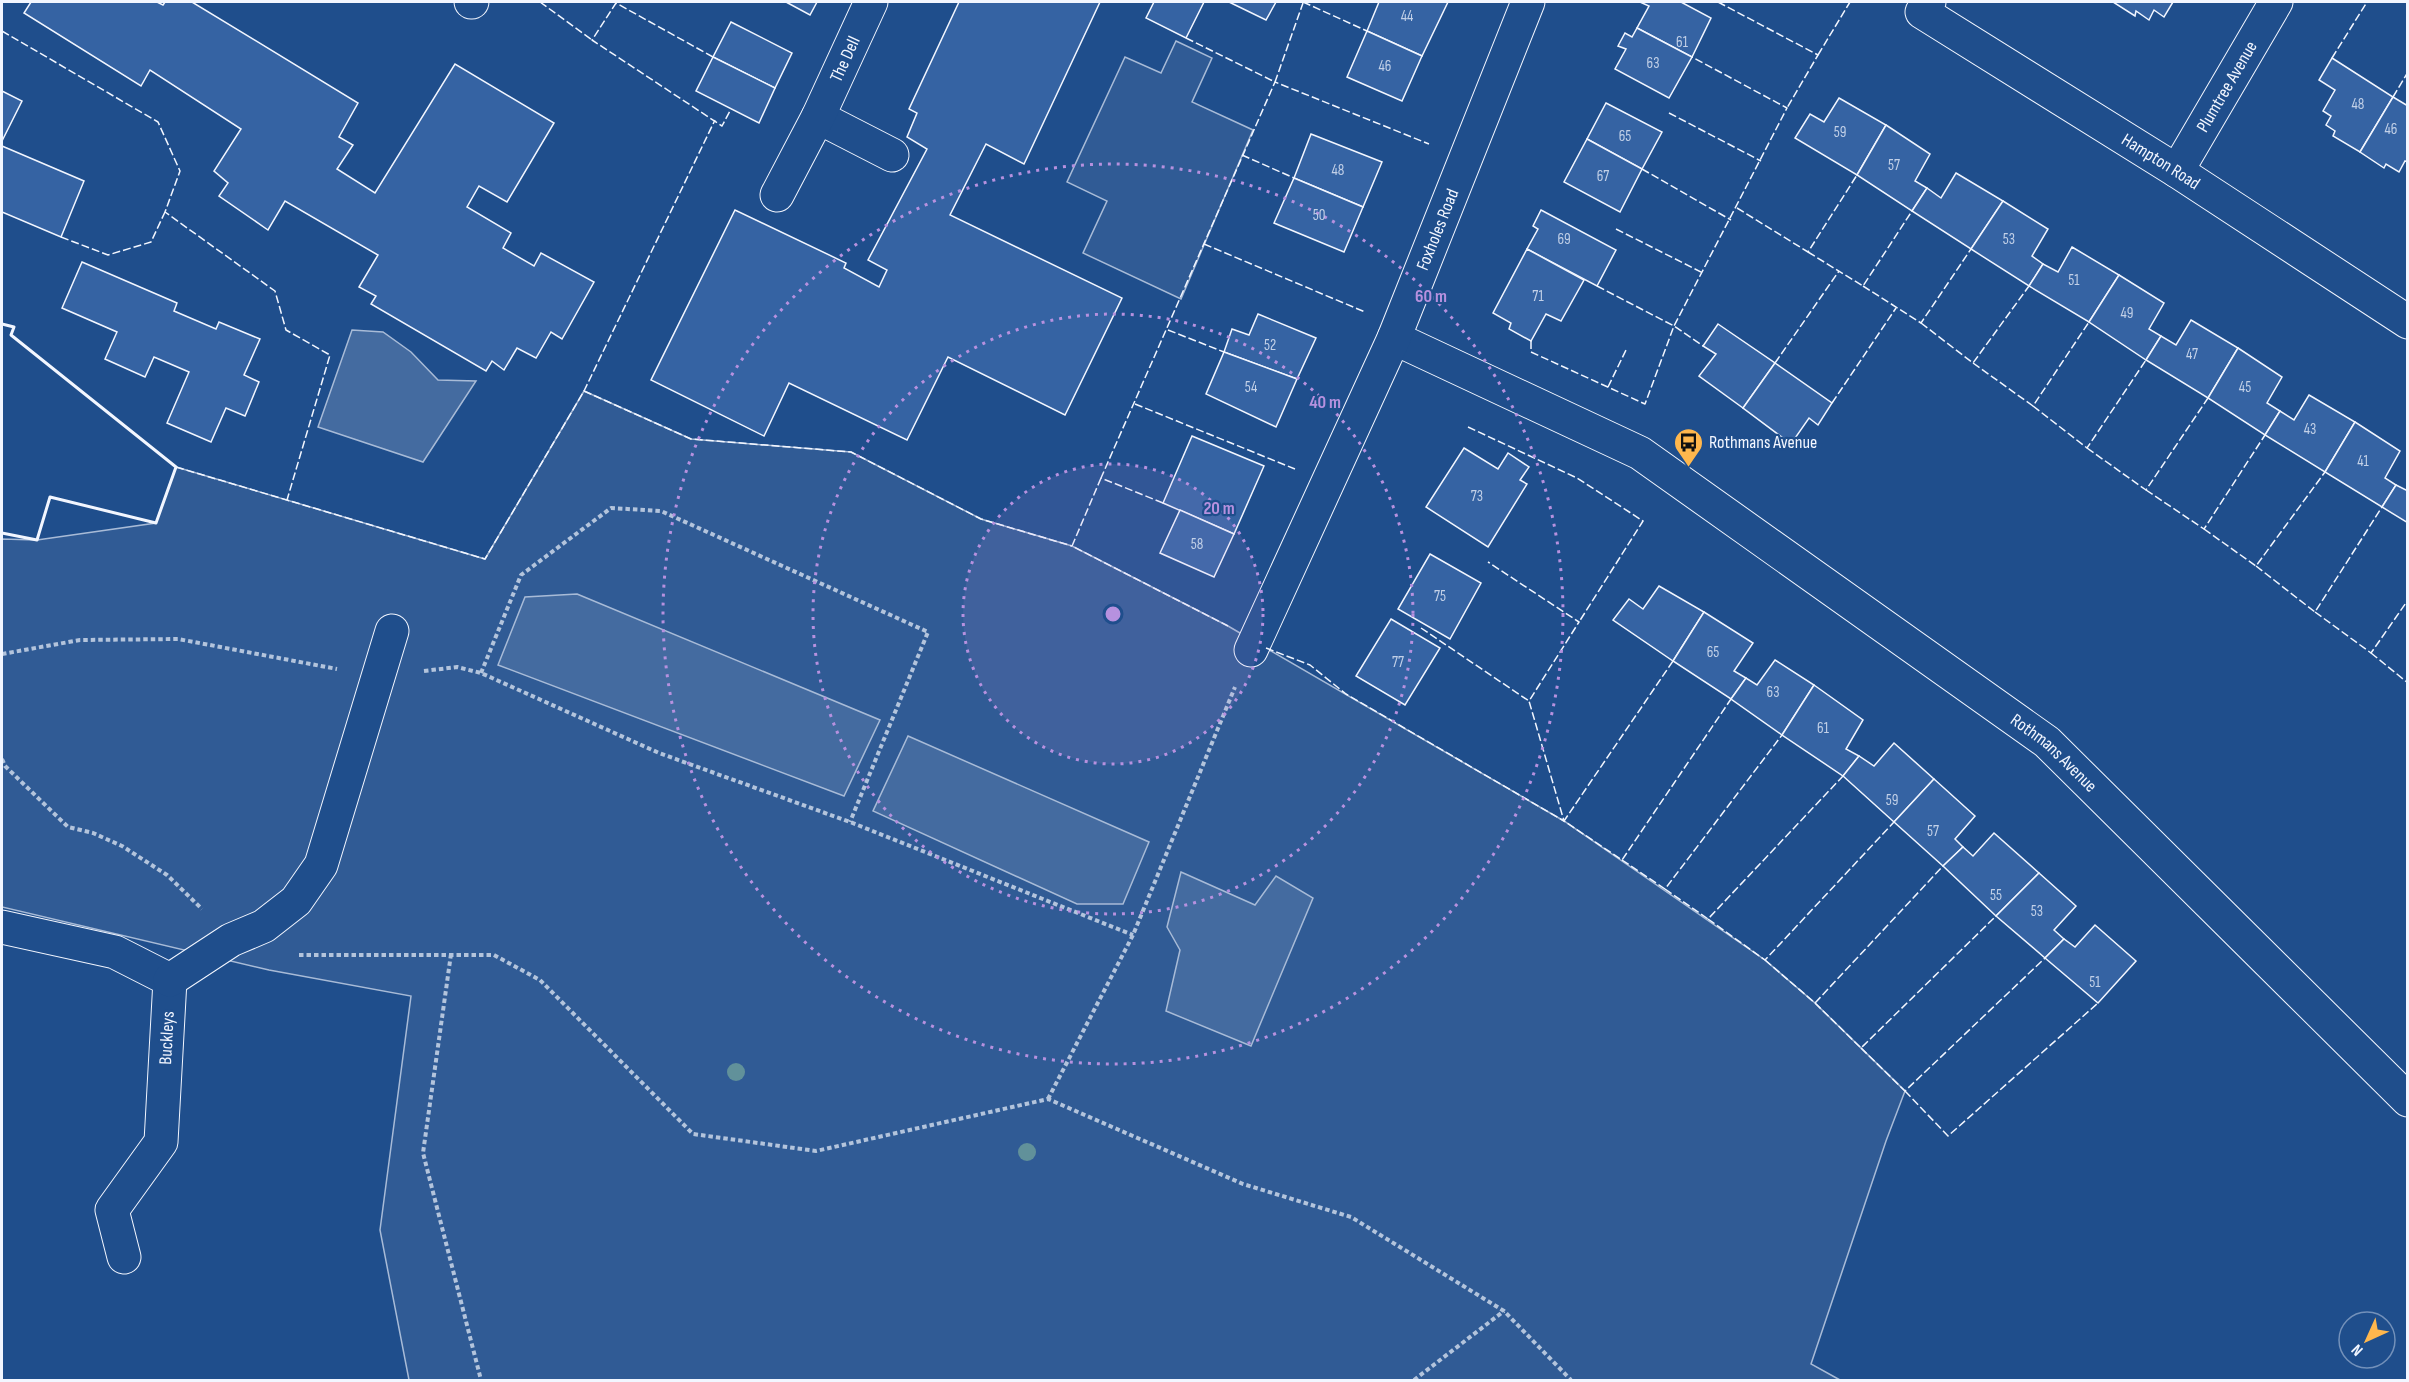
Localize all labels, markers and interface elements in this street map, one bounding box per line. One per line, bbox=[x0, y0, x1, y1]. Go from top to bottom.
house number: 44 bbox=[1401, 7, 1413, 26]
street label: The Dell bbox=[825, 33, 864, 85]
house number: 61 bbox=[1676, 33, 1689, 52]
street label: Plumtree Avenue bbox=[2192, 37, 2261, 136]
house number: 63 bbox=[1647, 54, 1659, 73]
house number: 46 bbox=[1379, 57, 1391, 76]
house number: 48 bbox=[2352, 95, 2364, 114]
house number: 46 bbox=[2385, 120, 2397, 139]
house number: 59 bbox=[1834, 123, 1846, 142]
house number: 65 bbox=[1619, 127, 1631, 146]
street label: Hampton Road bbox=[2118, 129, 2204, 194]
house number: 57 bbox=[1888, 156, 1900, 175]
house number: 48 bbox=[1332, 161, 1344, 180]
house number: 67 bbox=[1597, 167, 1609, 186]
street label: Foxholes Road bbox=[1412, 186, 1463, 273]
house number: 50 bbox=[1313, 206, 1325, 225]
house number: 69 bbox=[1557, 230, 1571, 249]
house number: 53 bbox=[2003, 230, 2015, 249]
house number: 51 bbox=[2068, 271, 2080, 290]
text: 60 m bbox=[1415, 286, 1447, 307]
house number: 71 bbox=[1532, 287, 1544, 306]
house number: 49 bbox=[2121, 304, 2133, 323]
house number: 52 bbox=[1264, 336, 1276, 355]
house number: 47 bbox=[2186, 345, 2198, 364]
house number: 54 bbox=[1245, 378, 1257, 397]
house number: 45 bbox=[2239, 378, 2251, 397]
text: 40 m bbox=[1309, 392, 1341, 413]
house number: 43 bbox=[2304, 420, 2316, 439]
bus stop icon: Rothmans Avenue bbox=[1672, 426, 1704, 468]
place label: Rothmans Avenue bbox=[1709, 432, 1817, 453]
house number: 41 bbox=[2357, 452, 2370, 471]
house number: 73 bbox=[1471, 487, 1483, 506]
text: 20 m bbox=[1203, 498, 1235, 519]
house number: 58 bbox=[1191, 535, 1203, 554]
house number: 75 bbox=[1434, 587, 1446, 606]
centre of rings bbox=[1103, 604, 1123, 624]
house number: 65 bbox=[1707, 643, 1719, 662]
house number: 77 bbox=[1392, 653, 1404, 672]
house number: 63 bbox=[1767, 683, 1779, 702]
street label: Rothmans Avenue bbox=[2007, 709, 2102, 796]
house number: 61 bbox=[1817, 719, 1830, 738]
house number: 59 bbox=[1886, 791, 1898, 810]
house number: 57 bbox=[1927, 822, 1939, 841]
house number: 55 bbox=[1990, 886, 2002, 905]
house number: 53 bbox=[2031, 902, 2043, 921]
house number: 51 bbox=[2089, 973, 2101, 992]
street label: Buckleys bbox=[155, 1011, 179, 1065]
north arrow bbox=[2337, 1310, 2397, 1370]
text: N bbox=[2348, 1340, 2367, 1359]

